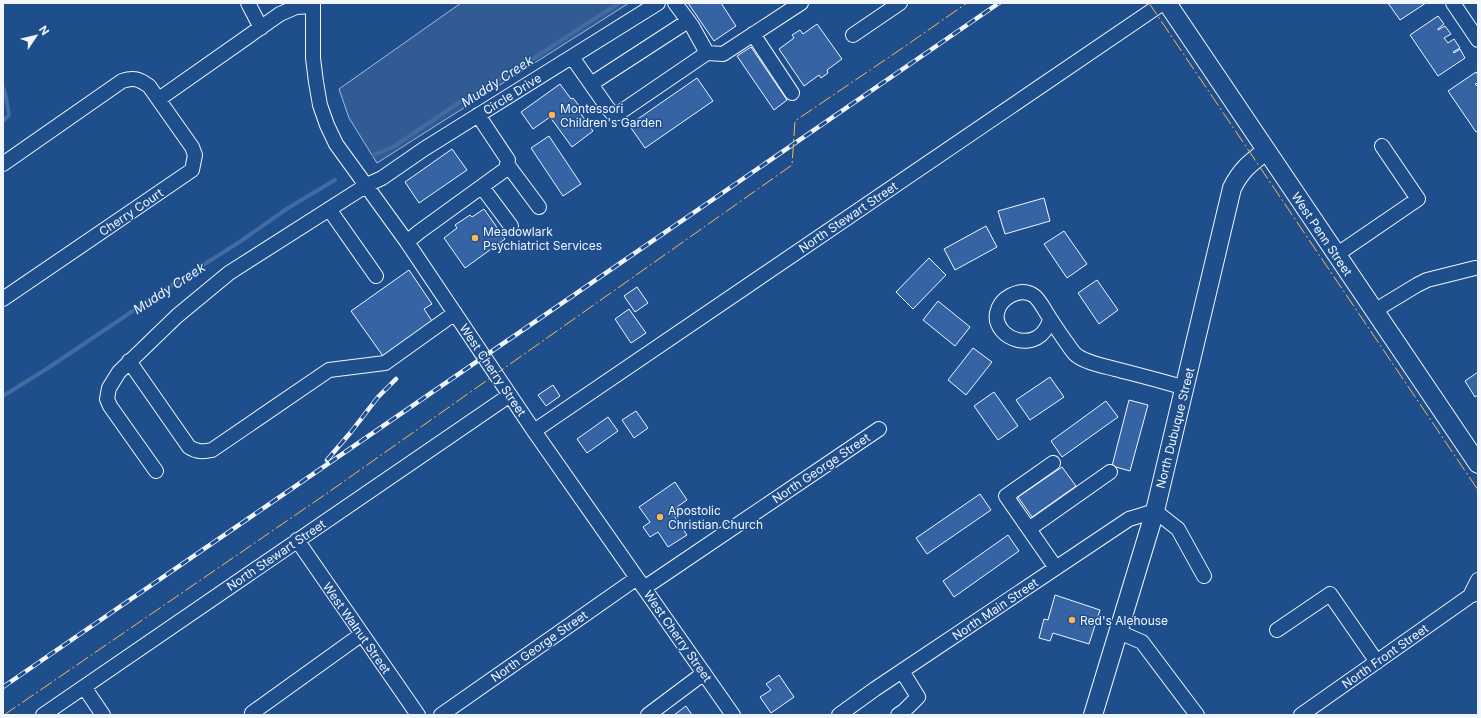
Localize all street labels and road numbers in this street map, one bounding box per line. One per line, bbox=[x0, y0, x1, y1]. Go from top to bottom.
street label: Circle Drive bbox=[480, 70, 544, 118]
street label: North Stewart Street bbox=[796, 178, 900, 256]
street label: Cherry Court bbox=[96, 185, 166, 239]
street label: West Penn Street bbox=[1288, 189, 1356, 279]
street label: West Cherry Street bbox=[457, 321, 529, 419]
street label: North Dubuque Street bbox=[1153, 366, 1197, 490]
street label: North George Street bbox=[769, 430, 873, 506]
street label: North Stewart Street bbox=[224, 516, 328, 594]
street label: North Main Street bbox=[949, 575, 1041, 643]
street label: West Walnut Street bbox=[320, 579, 394, 677]
street label: West Cherry Street bbox=[641, 587, 715, 685]
street label: North George Street bbox=[488, 607, 590, 685]
street label: North Front Street bbox=[1339, 621, 1431, 691]

